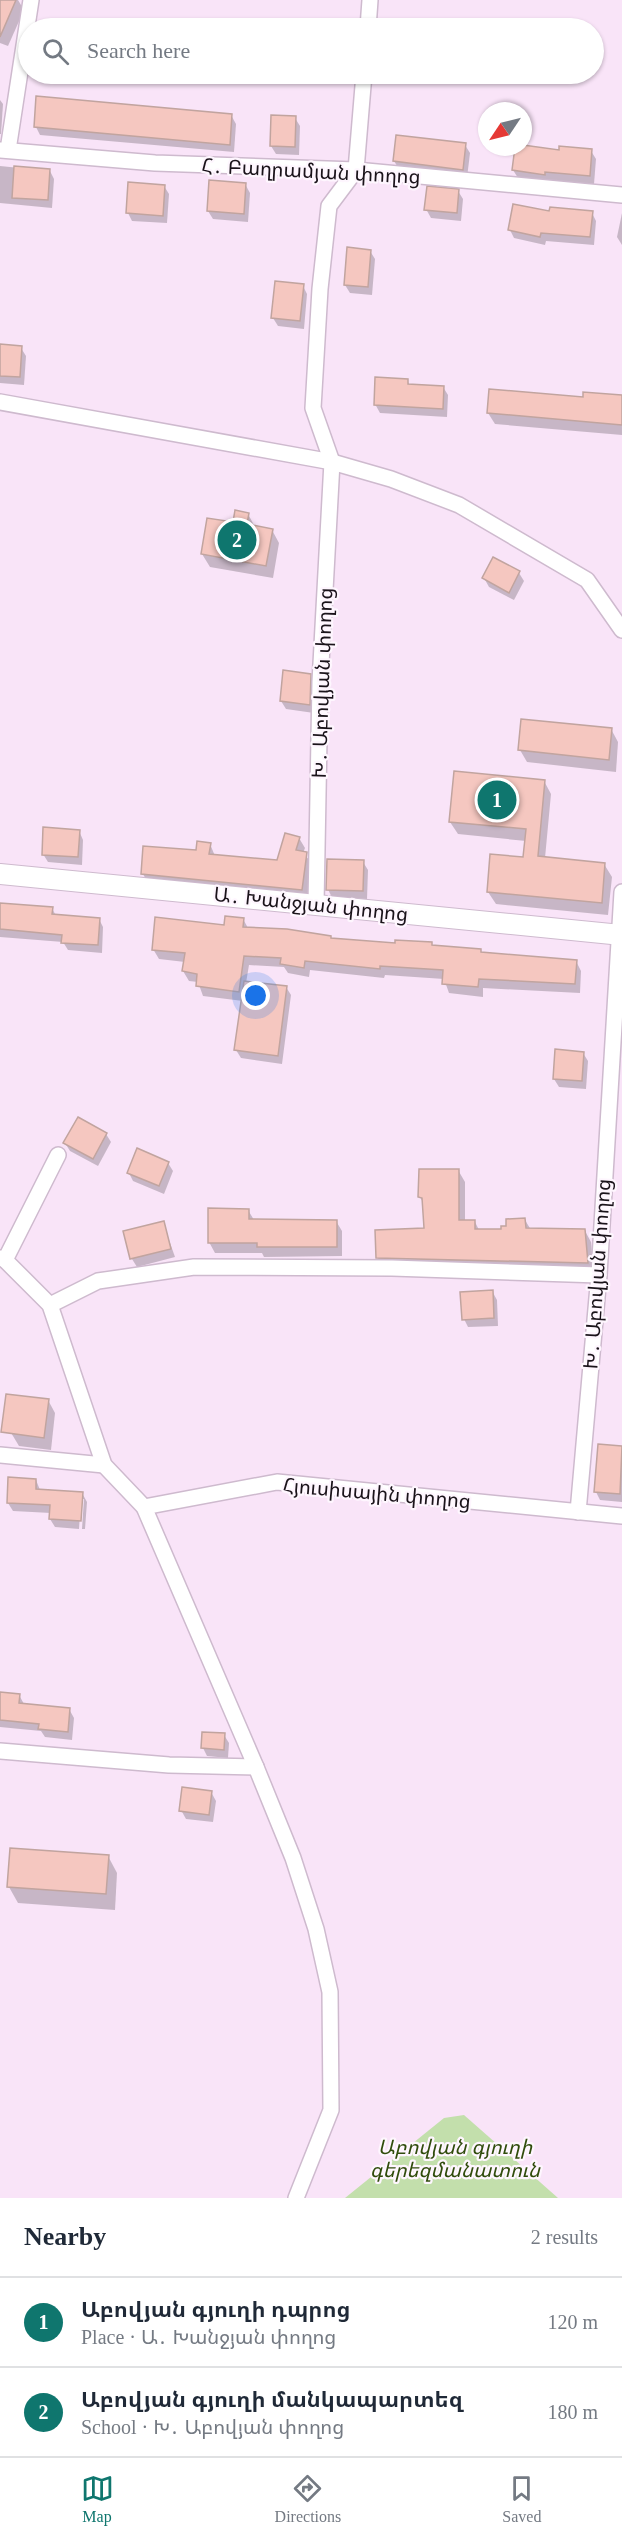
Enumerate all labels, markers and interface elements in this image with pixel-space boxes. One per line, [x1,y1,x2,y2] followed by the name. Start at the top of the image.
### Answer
[18,18,604,84] search box
[39,35,72,68] icon: search
[87,38,190,63] text: Search here
[478,102,532,156] north arrow
[201,154,421,189] street label: Հ․ Բաղրամյան փողոց
[218,518,256,562] pin: 2
[308,587,337,779] street label: Խ․ Աբովյան փողոց
[478,778,516,822] pin: 1
[213,883,409,926] street label: Ա․ Խանջյան փողոց
[241,981,270,1010] your location
[579,1178,616,1370] street label: Խ․ Աբովյան փողոց
[282,1474,472,1513] street label: Հյուսիսային փողոց
[370,2136,541,2182] park label: Աբովյան գյուղի գերեզմանատուն
[24,2222,106,2251] text: Nearby
[531,2226,598,2248] text: 2 results
[81,2297,350,2322] text: Աբովյան գյուղի դպրոց
[39,2311,49,2333] text: 1
[547,2311,598,2333] text: 120 m
[81,2326,336,2348] text: Place · Ա․ Խանջյան փողոց
[81,2387,463,2412] text: Աբովյան գյուղի մանկապարտեզ
[39,2401,49,2423] text: 2
[547,2401,598,2423] text: 180 m
[81,2416,344,2438] text: School · Խ․ Աբովյան փողոց
[81,2472,114,2526] tab: Map
[275,2472,341,2526] tab: Directions
[502,2472,541,2526] tab: Saved

